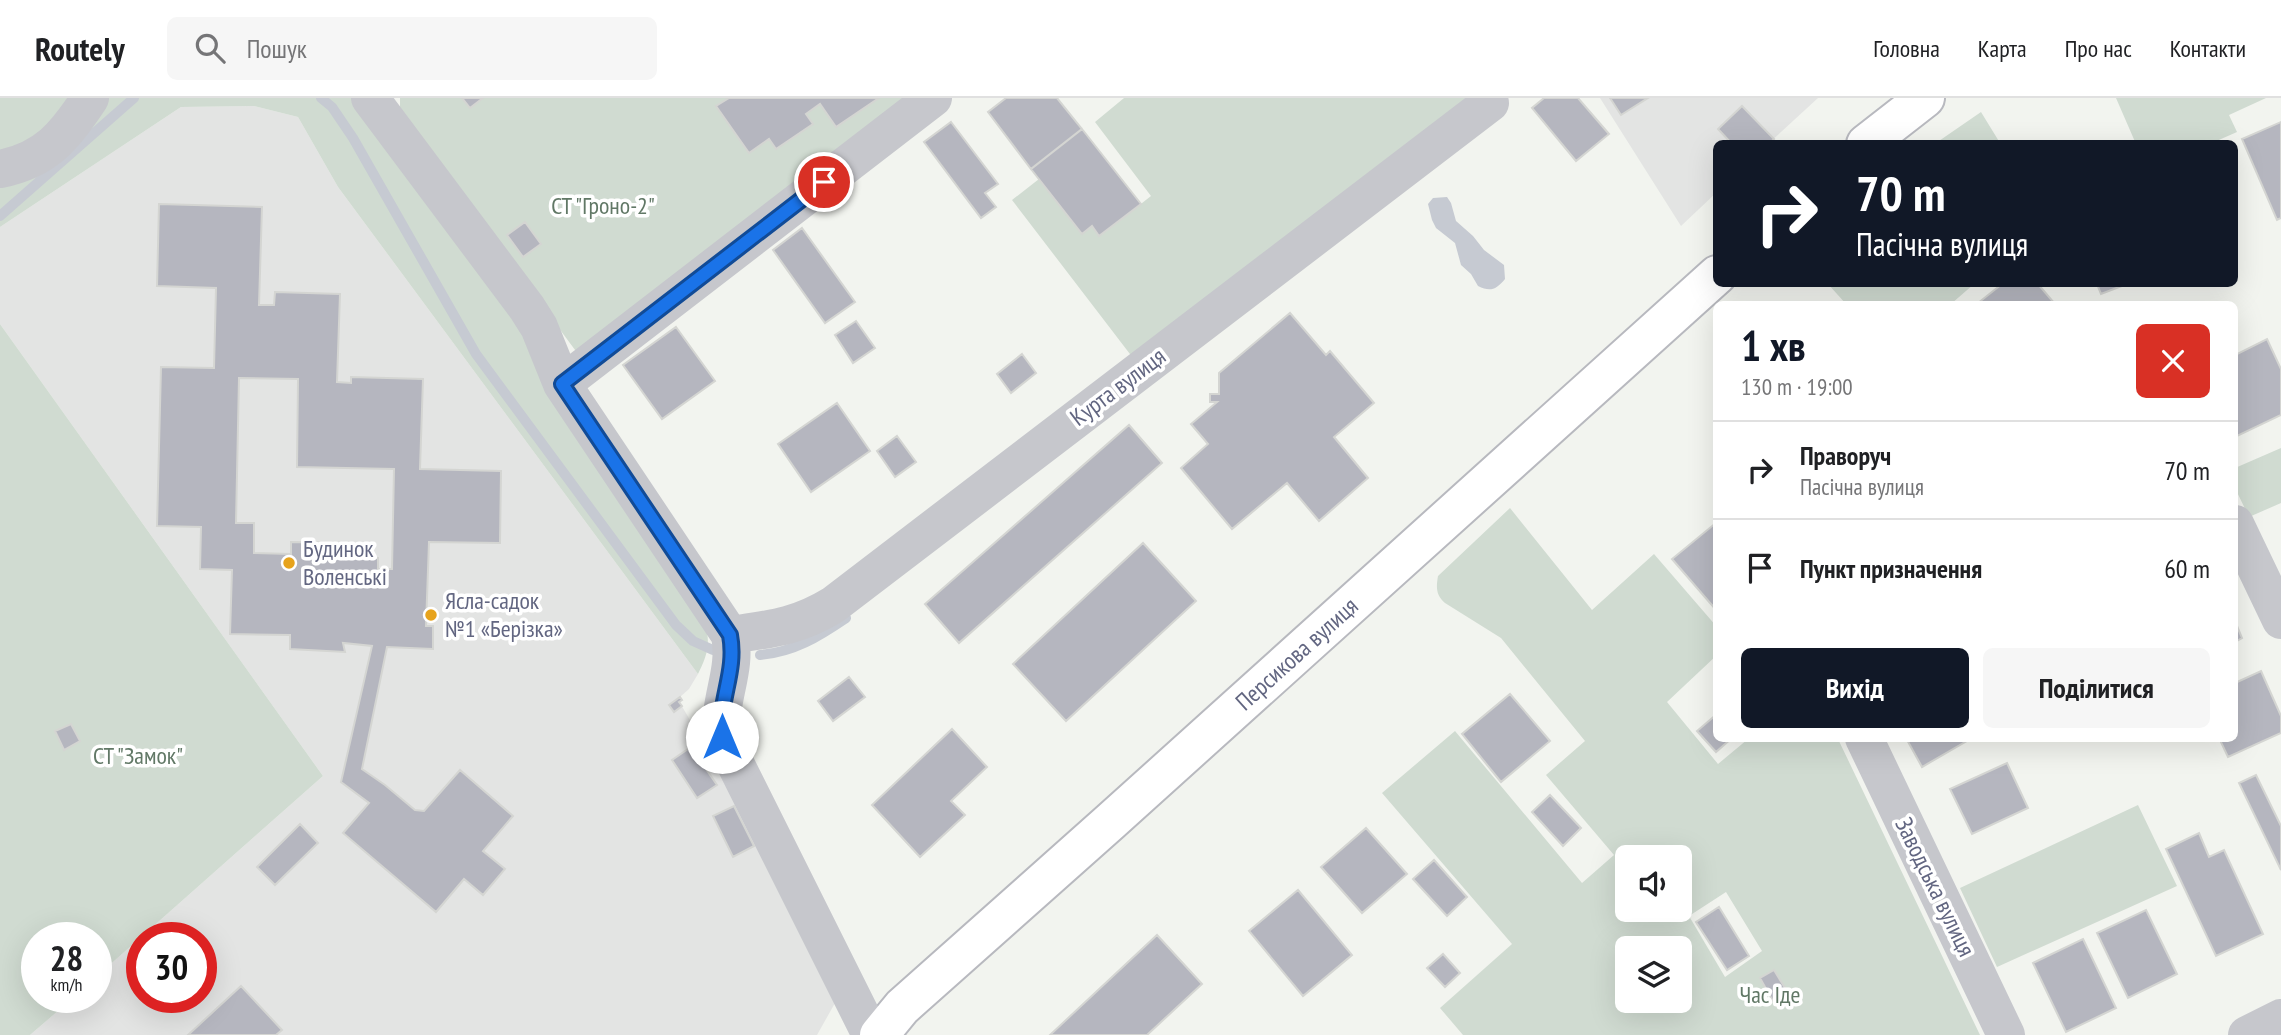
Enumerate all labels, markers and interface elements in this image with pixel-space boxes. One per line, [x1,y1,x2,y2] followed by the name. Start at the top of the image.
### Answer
[167,17,657,80] search box
[35,27,125,70] text: Routely
[191,29,229,67] icon: search
[247,32,307,65] text: Пошук
[1873,33,1940,64] text: Головна
[1978,33,2027,64] text: Карта
[2065,33,2132,64] text: Про нас
[2170,33,2246,64] text: Контакти
[794,152,854,212] pin
[1856,161,1945,225] text: 70 m
[805,163,843,201] icon: arrive
[1741,168,1832,259] icon: right
[551,190,655,221] park label: СТ "Гроно-2"
[1856,223,2028,265] text: Пасічна вулиця
[1741,318,1806,373] text: 1 хв
[2136,324,2210,398] button: close
[1064,341,1172,433] street label: Курта вулиця
[1741,372,1853,401] text: 130 m · 19:00
[1800,439,1891,472] text: Праворуч
[1741,451,1779,489] icon: right
[2164,454,2210,487] text: 70 m
[1800,472,1924,501] text: Пасічна вулиця
[303,533,387,592] place label: Будинок Воленські
[1741,549,1779,587] icon: arrive
[1800,552,1982,585] text: Пункт призначення
[2164,552,2210,585] text: 60 m
[281,555,297,571] marker: Будинок Воленські
[445,585,563,644] place label: Ясла-садок №1 «Берізка»
[1229,590,1364,717] street label: Персикова вулиця
[423,607,439,623] marker: Ясла-садок №1 «Берізка»
[1741,648,1969,728] button: Вихід
[1983,648,2210,728] button: Поділитися
[685,700,759,774] position arrow
[93,740,183,771] park label: СТ "Замок"
[1888,812,1982,961] street label: Заводська вулиця
[1615,845,1692,1013] map controls
[1615,845,1692,922] button: sound
[126,922,217,1013] speed limit sign: 30
[50,935,83,981] text: 28
[1615,936,1692,1013] button: layers
[51,973,82,996] text: km/h
[1740,979,1800,1010] park label: Час Іде

